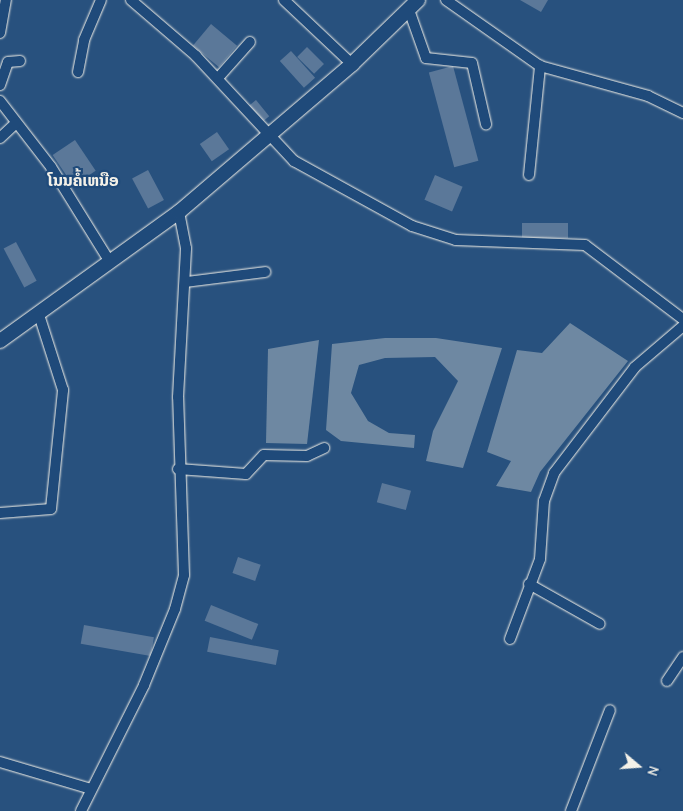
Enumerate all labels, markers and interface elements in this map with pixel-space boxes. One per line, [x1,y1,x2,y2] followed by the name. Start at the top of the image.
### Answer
[47,171,119,191] district label: ໂນນຄໍ້ເຫນືອ
[613,741,663,791] north arrow
[643,764,662,778] text: N

